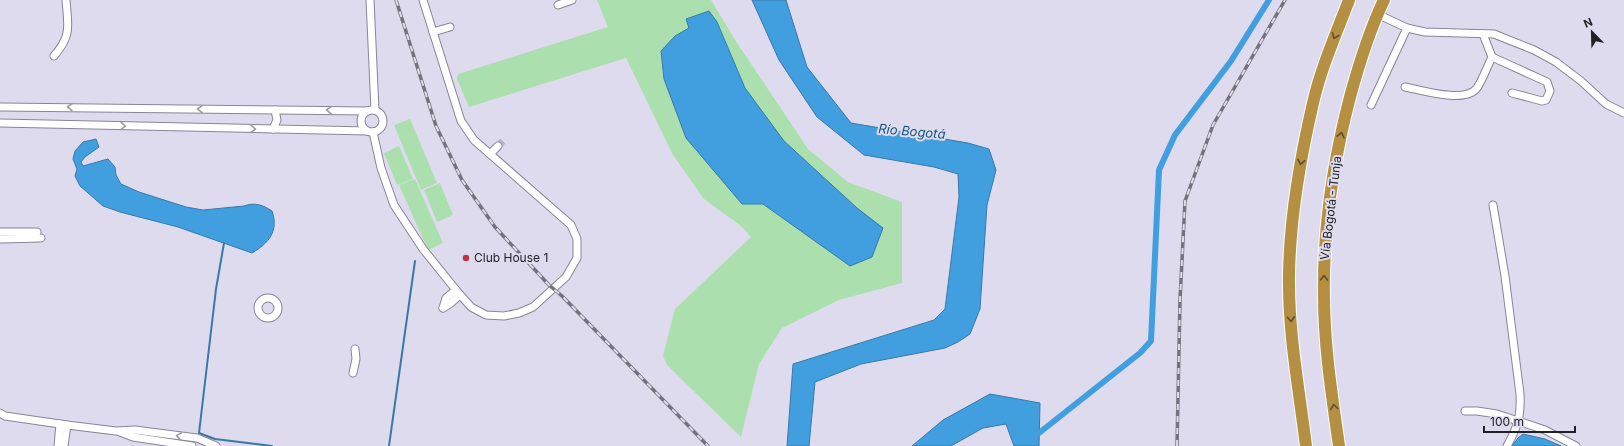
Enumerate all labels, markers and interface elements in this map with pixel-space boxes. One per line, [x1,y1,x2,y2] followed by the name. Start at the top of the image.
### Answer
[1572,12,1612,52] north arrow
[1581,15,1595,31] text: N
[1331,33,1339,40] one-way arrow
[67,103,73,112] one-way arrow
[197,105,203,113] one-way arrow
[326,106,332,115] one-way arrow
[878,120,946,142] water label: Río Bogotá
[120,122,126,130] one-way arrow
[250,125,256,133] one-way arrow
[1336,132,1345,138] one-way arrow
[1317,155,1344,261] street label: Vía Bogotá - Tunja
[1298,159,1306,165] one-way arrow
[474,250,548,265] place label: Club House 1
[461,253,471,263] marker: Club House 1
[1320,275,1328,281] one-way arrow
[1287,316,1296,322] one-way arrow
[1329,404,1338,410] one-way arrow
[1484,408,1575,434] scale bar
[1490,414,1524,429] text: 100 m
[176,432,182,441] one-way arrow

